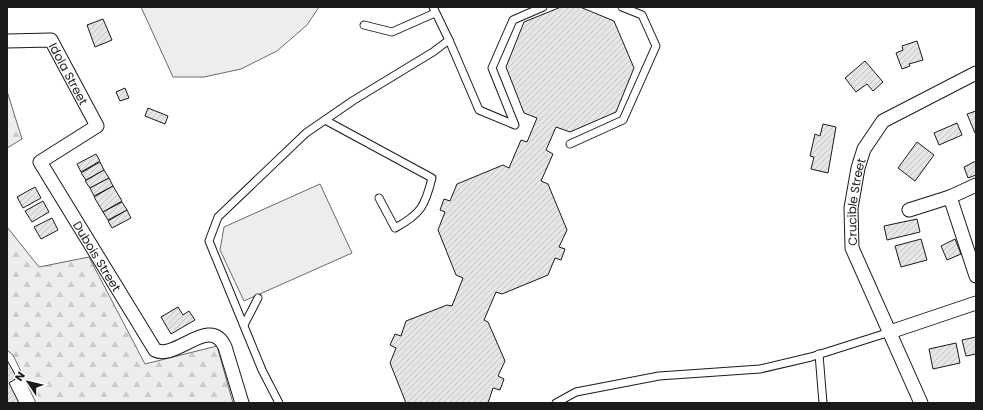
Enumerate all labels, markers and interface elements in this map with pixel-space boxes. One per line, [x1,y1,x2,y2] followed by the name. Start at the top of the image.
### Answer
[45,39,93,108] street label: Idola Street
[842,156,869,246] street label: Crucible Street
[69,217,125,294] street label: Dubois Street
[8,362,48,402] north arrow
[11,368,29,384] text: N

